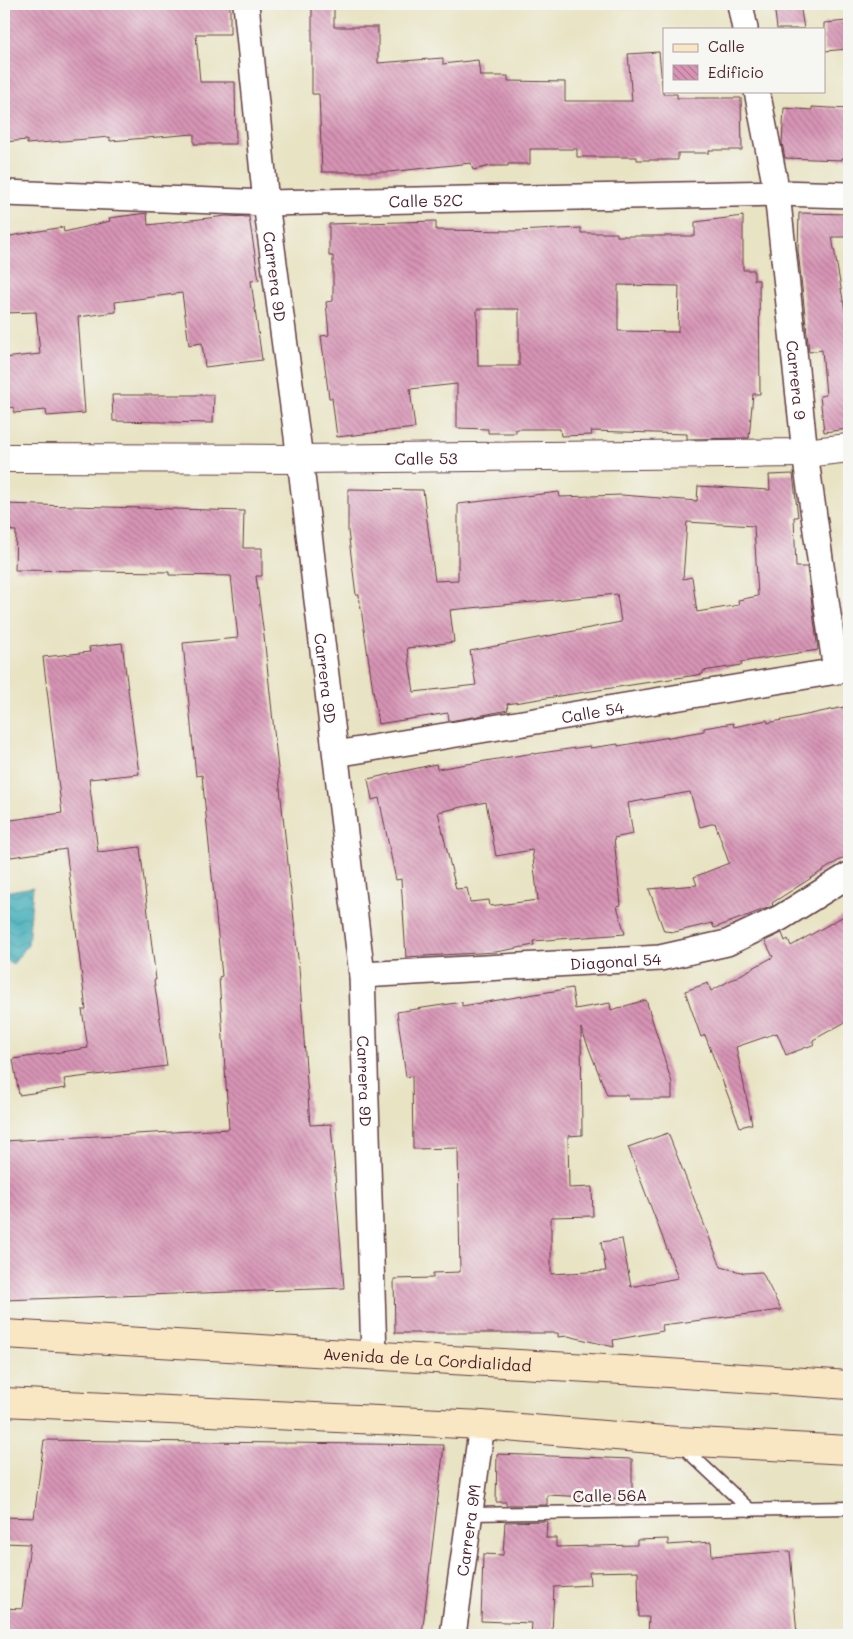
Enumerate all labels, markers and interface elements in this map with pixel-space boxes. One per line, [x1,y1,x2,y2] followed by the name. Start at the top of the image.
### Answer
[663,28,826,92] legend
[708,36,745,56] text: Calle
[708,62,764,82] text: Edificio
[388,189,463,211] street label: Calle 52C
[259,230,292,323] street label: Carrera 9D
[782,339,812,421] street label: Carrera 9
[394,447,458,468] street label: Calle 53
[310,632,342,725] street label: Carrera 9D
[560,696,626,727] street label: Calle 54
[569,947,662,974] street label: Diagonal 54
[353,1035,377,1127] street label: Carrera 9D
[322,1342,532,1375] street label: Avenida de La Cordialidad
[451,1483,484,1577] street label: Carrera 9M
[573,1484,647,1506] street label: Calle 56A

